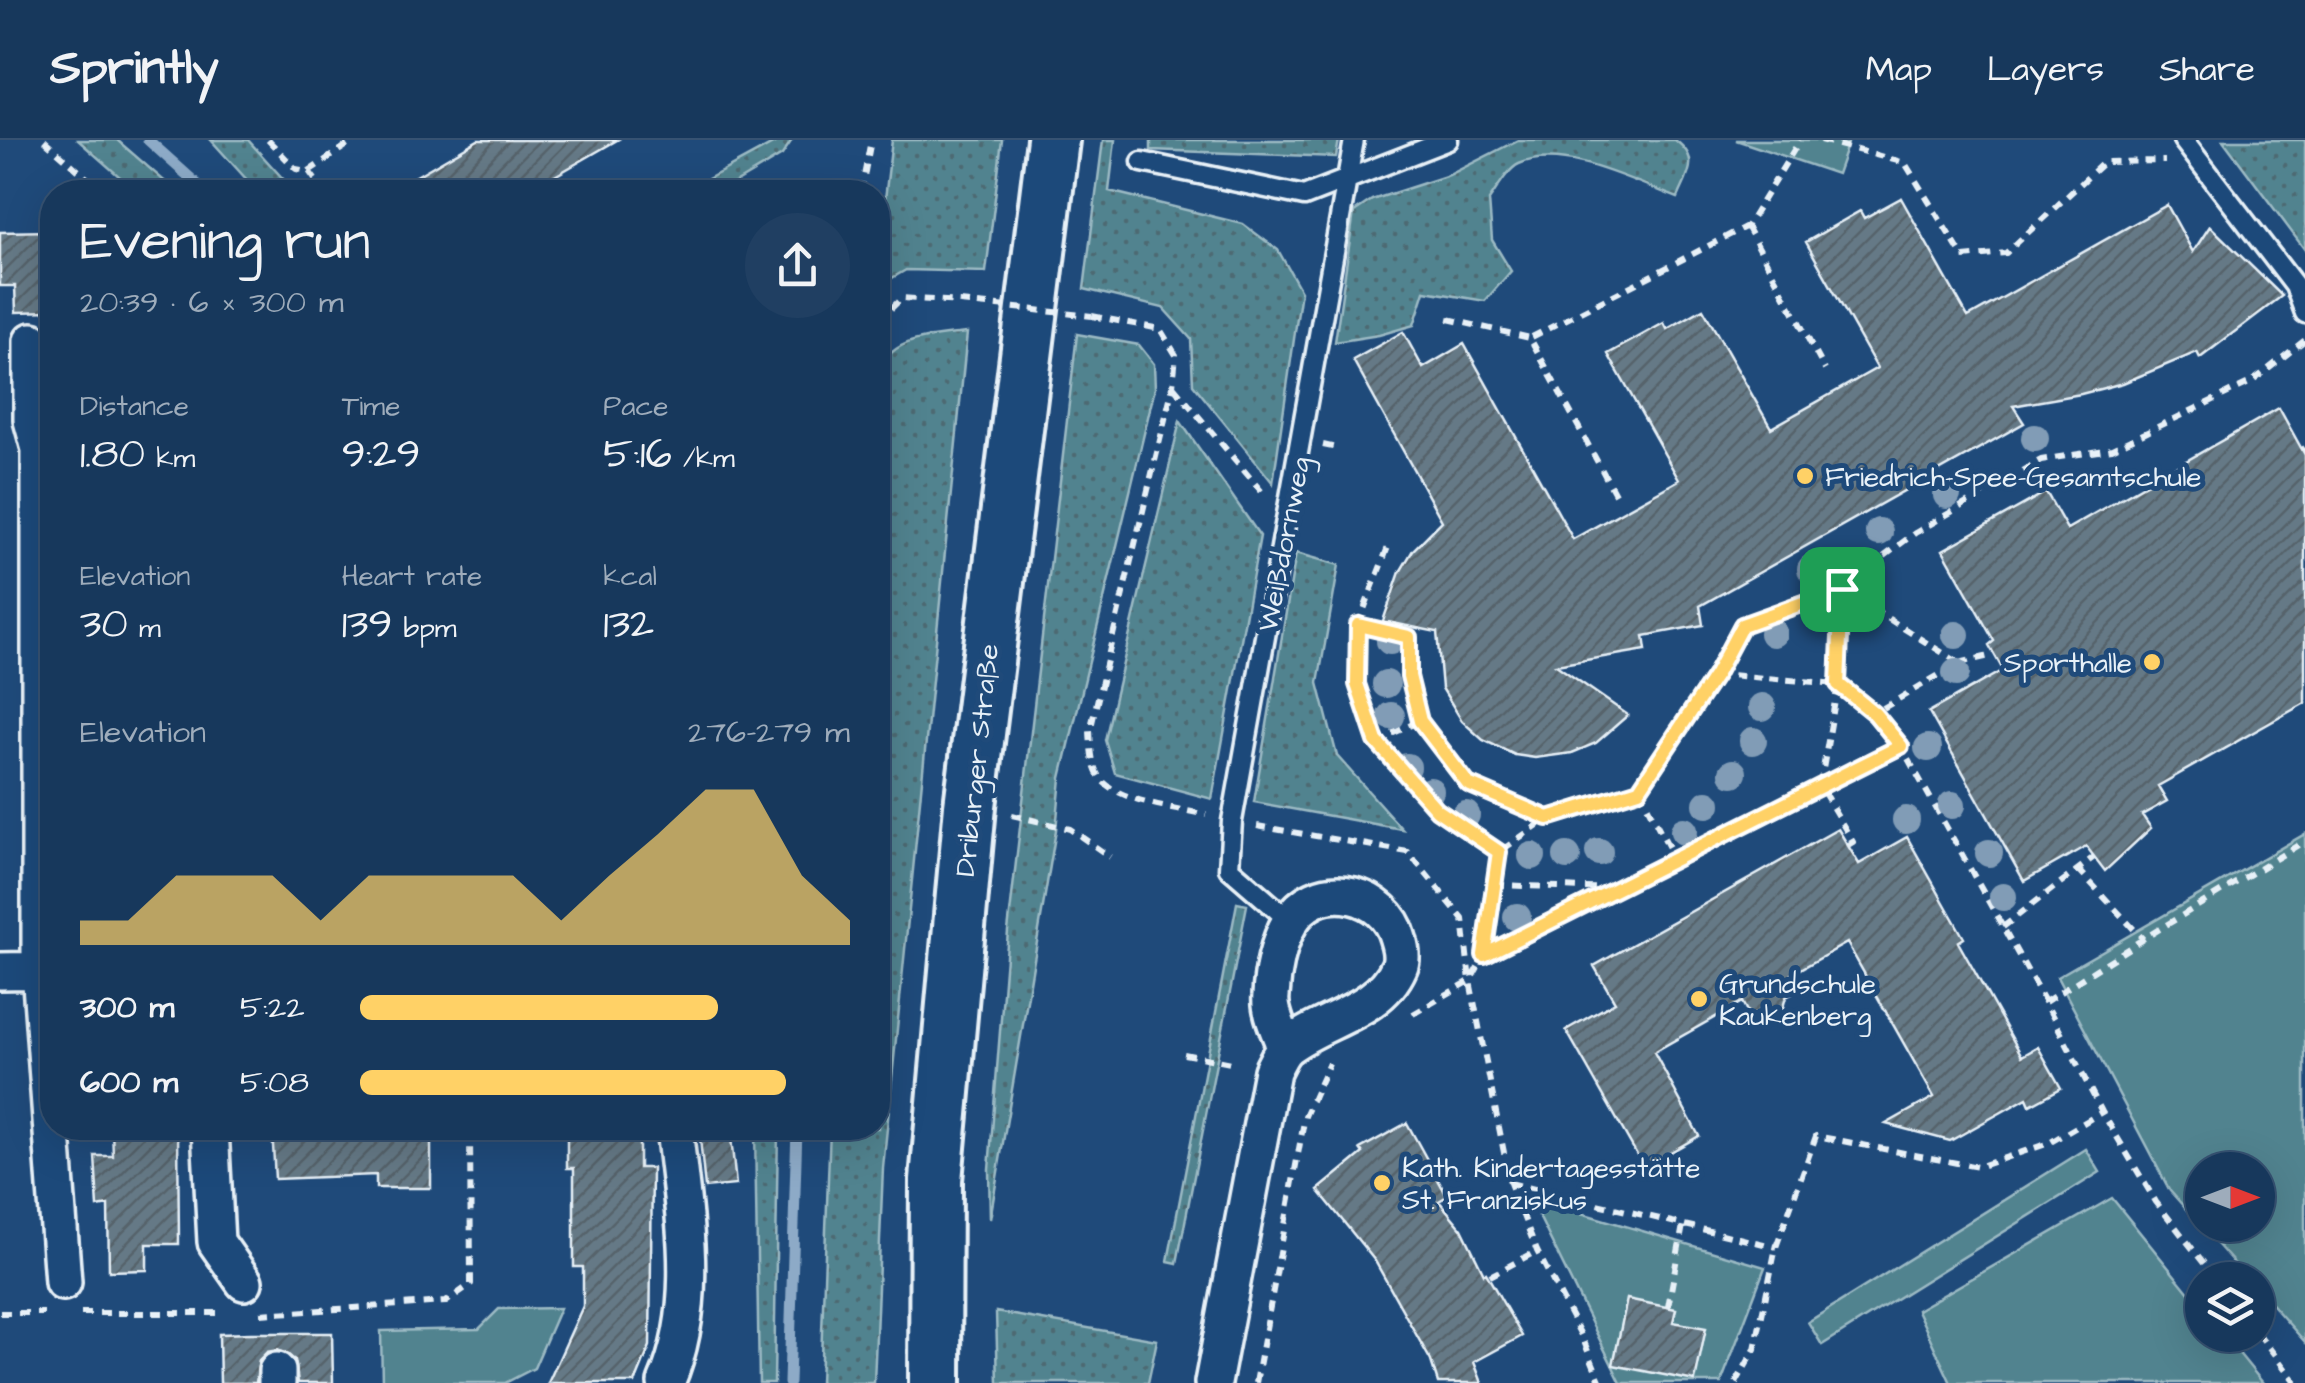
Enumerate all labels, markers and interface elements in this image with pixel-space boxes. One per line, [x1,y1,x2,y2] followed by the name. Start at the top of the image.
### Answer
[50,36,219,102] text: Sprintly
[1866,45,1932,94] text: Map
[1987,45,2104,94] text: Layers
[2159,45,2255,94] text: Share
[80,204,370,280] text: Evening run
[745,213,850,318] button: share
[80,280,344,325] text: 20:39 · 6 × 300 m
[80,387,189,426] text: Distance
[342,387,400,426] text: Time
[603,387,668,426] text: Pace
[80,426,145,484] text: 1.80
[342,426,421,484] text: 9:29
[603,426,672,484] text: 5:16
[145,439,195,478] text: km
[672,439,735,478] text: /km
[1248,453,1322,635] street label: Weißdornweg
[1825,458,2201,497] place label: Friedrich-Spee-Gesamtschule
[1794,465,1816,487] marker: Friedrich-Spee-Gesamtschule
[1800,547,1885,632] pin
[80,557,190,596] text: Elevation
[342,557,482,596] text: Heart rate
[603,557,657,596] text: kcal
[1815,562,1870,617] icon: arrive
[80,596,128,654] text: 30
[342,596,392,654] text: 139
[603,596,654,654] text: 132
[128,609,161,648] text: m
[392,609,457,648] text: bpm
[946,642,1010,878] street label: Driburger Straße
[2004,644,2132,683] place label: Sporthalle
[2141,651,2163,673] marker: Sporthalle
[80,710,206,755] text: Elevation
[688,710,850,755] text: 276–279 m
[1719,965,1876,1037] place label: Grundschule Kaukenberg
[80,985,174,1030] text: 300 m
[240,985,305,1030] text: 5:22
[1688,988,1710,1010] marker: Grundschule Kaukenberg
[80,1060,178,1105] text: 600 m
[240,1060,309,1105] text: 5:08
[1402,1149,1700,1220] place label: Kath. Kindertagesstätte St. Franziskus
[2185,1152,2275,1242] north arrow
[2185,1152,2275,1352] map controls
[1371,1172,1393,1194] marker: Kath. Kindertagesstätte St. Franziskus
[2185,1262,2275,1352] button: layers

